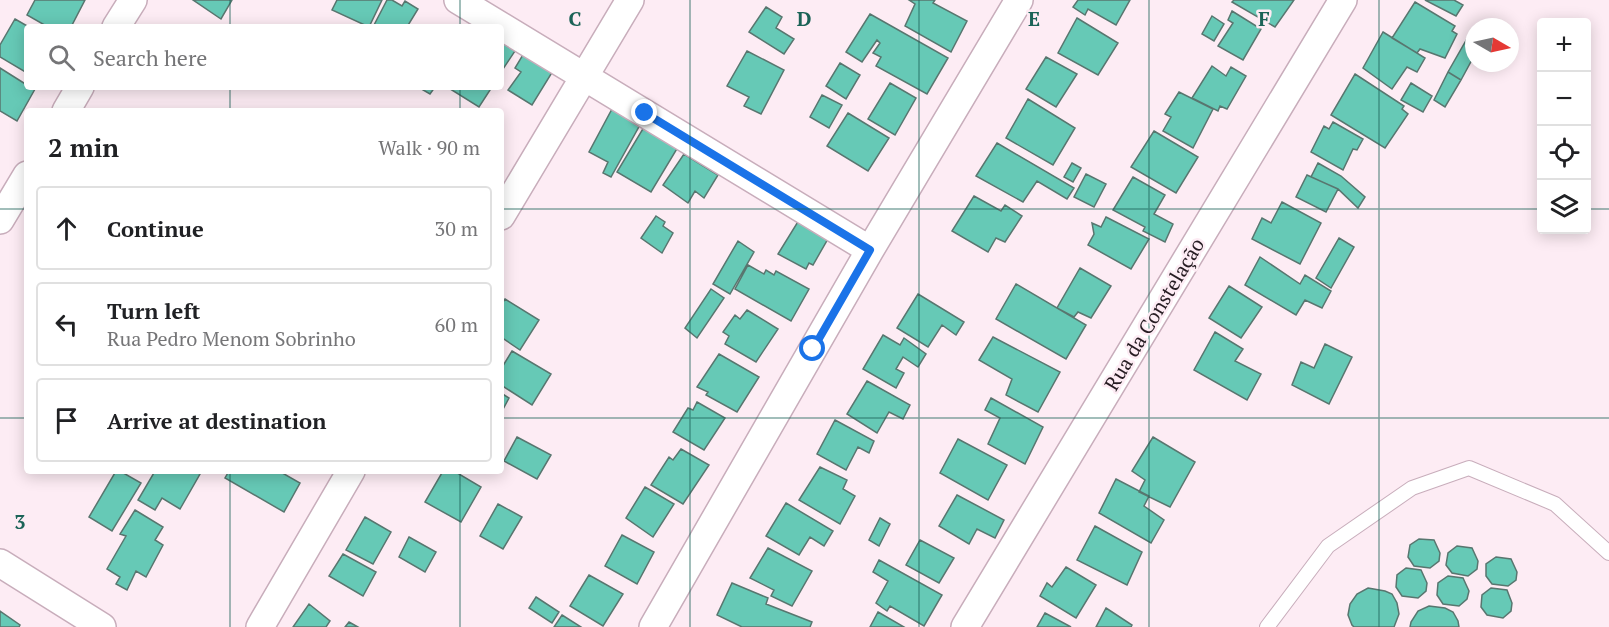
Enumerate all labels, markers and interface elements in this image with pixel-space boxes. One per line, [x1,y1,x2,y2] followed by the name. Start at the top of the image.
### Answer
[568,5,582,32] text: C
[797,5,811,32] text: D
[1028,5,1040,32] text: E
[1258,5,1270,32] text: F
[1465,18,1519,72] north arrow
[1537,18,1591,234] map controls
[1537,18,1591,72] button: +
[24,24,504,90] search box
[45,41,78,74] icon: search
[93,43,207,72] text: Search here
[1537,72,1591,126] button: −
[631,99,657,125] route end
[1537,126,1591,180] button: locate
[48,130,119,164] text: 2 min
[378,134,480,161] text: Walk · 90 m
[1537,180,1591,234] button: layers
[50,212,83,245] icon: ahead
[107,214,204,243] text: Continue
[435,215,478,242] text: 30 m
[1098,233,1210,395] street label: Rua da Constelação
[107,296,200,325] text: Turn left
[50,308,83,341] icon: left
[435,311,478,338] text: 60 m
[107,325,356,352] text: Rua Pedro Menom Sobrinho
[799,335,825,361] route start
[50,404,83,437] icon: arrive
[107,406,326,435] text: Arrive at destination
[14,508,26,535] text: 3

